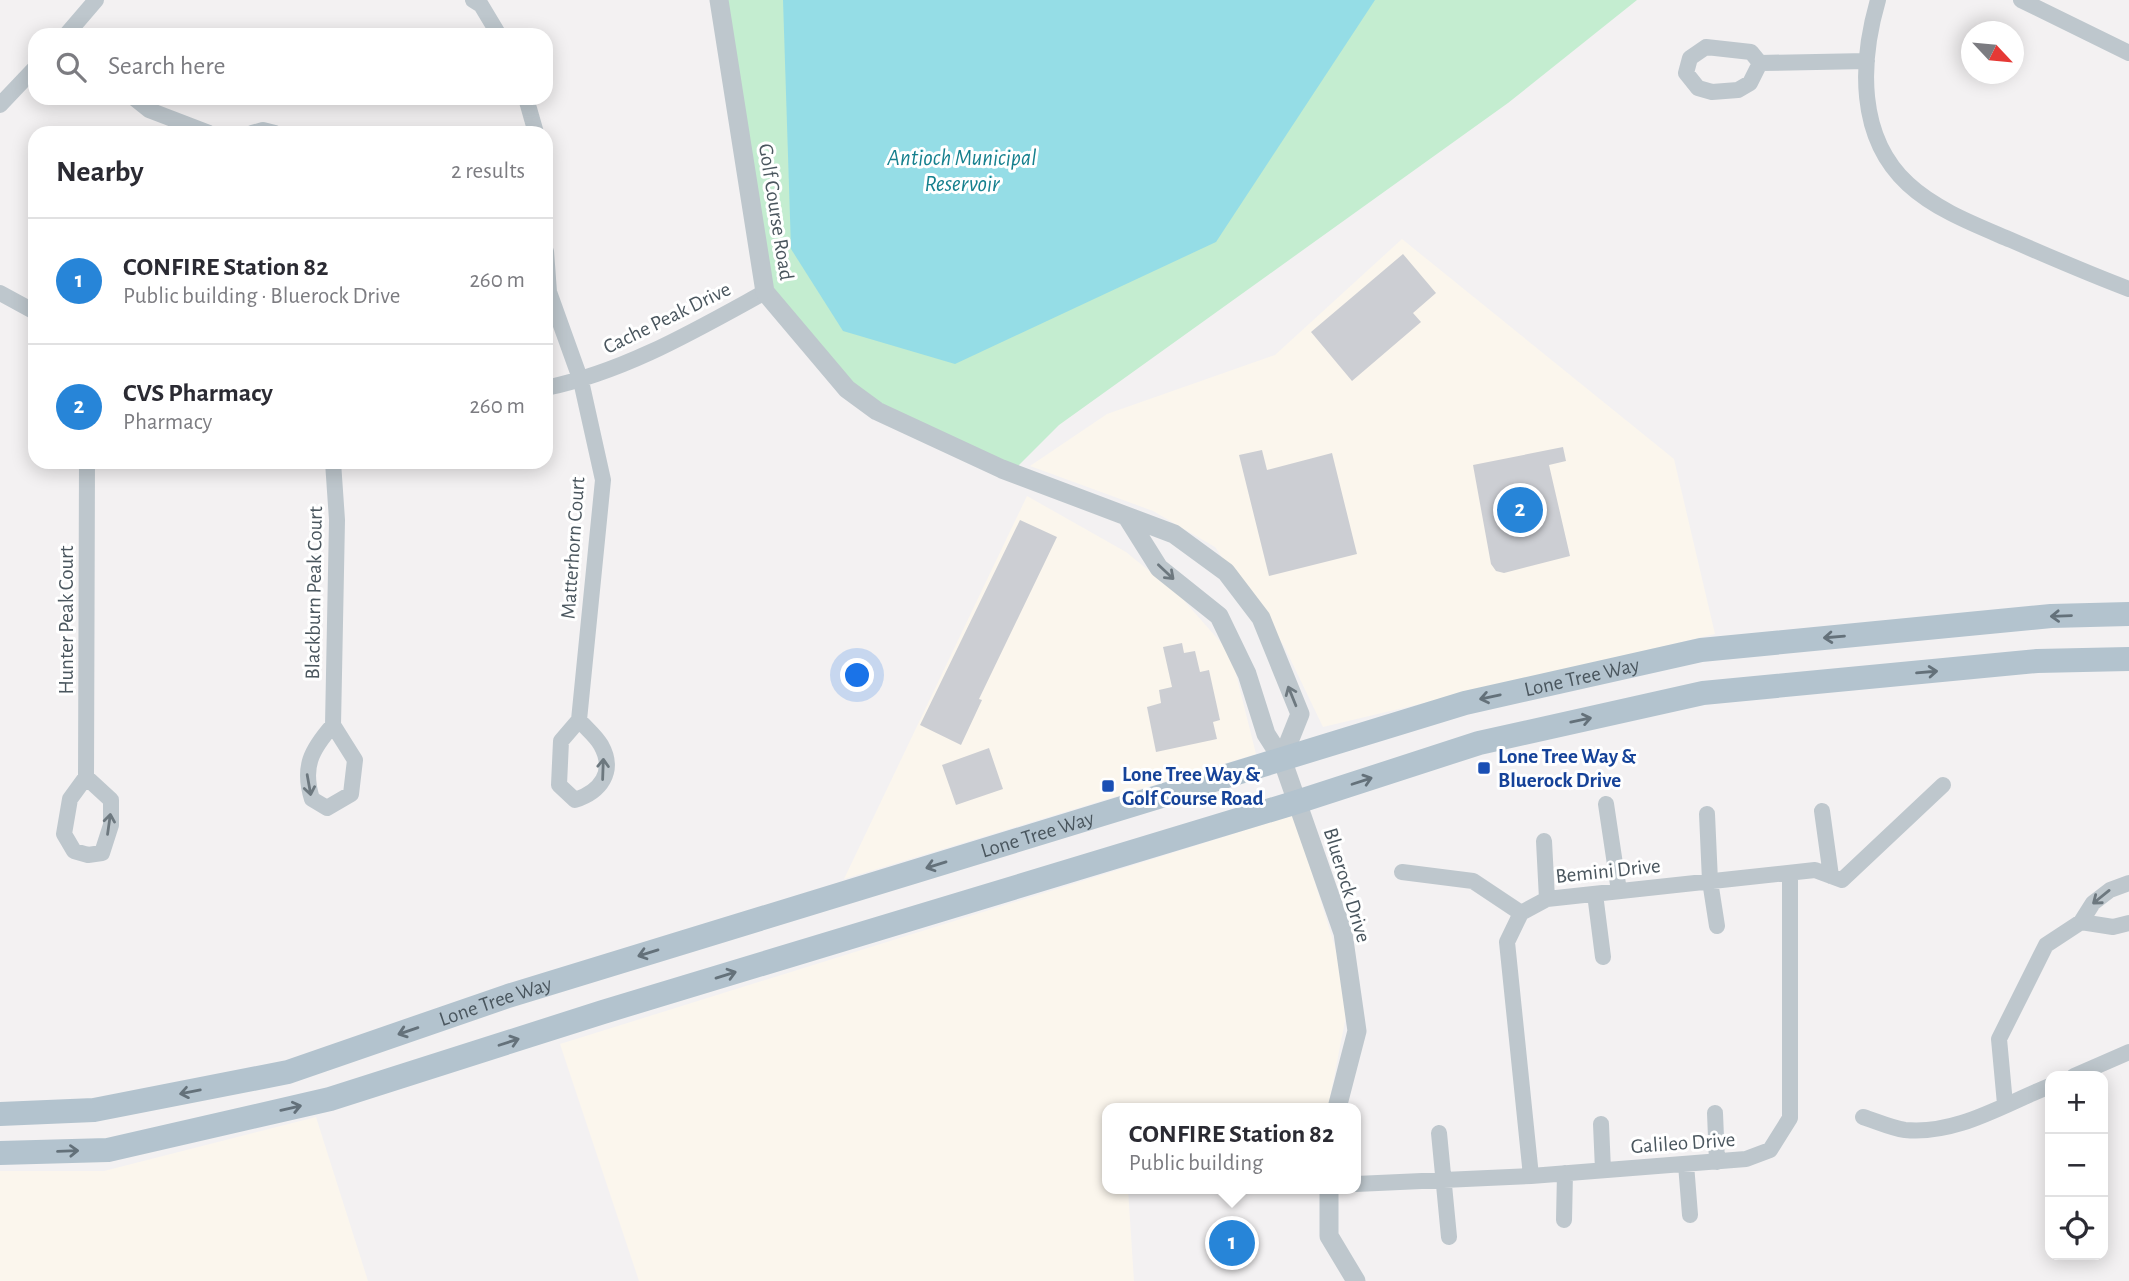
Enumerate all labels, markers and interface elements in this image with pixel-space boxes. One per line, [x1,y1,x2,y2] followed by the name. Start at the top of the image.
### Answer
[1961,21,2024,84] north arrow
[28,28,553,105] search box
[52,48,90,86] icon: search
[108,53,226,79] text: Search here
[755,142,797,282] street label: Golf Course Road
[886,147,1037,196] water label: Antioch Municipal Reservoir
[56,157,144,187] text: Nearby
[451,160,525,183] text: 2 results
[123,254,328,280] text: CONFIRE Station 82
[75,269,83,292] text: 1
[469,269,525,292] text: 260 m
[600,278,734,358] street label: Cache Peak Drive
[123,285,400,308] text: Public building · Bluerock Drive
[123,380,273,406] text: CVS Pharmacy
[74,395,84,418] text: 2
[469,395,525,418] text: 260 m
[123,411,212,434] text: Pharmacy
[558,476,588,620] street label: Matterhorn Court
[1497,484,1543,536] pin: 2
[302,506,326,680] street label: Blackburn Peak Court
[56,545,77,695] street label: Hunter Peak Court
[1157,564,1175,580] one-way arrow
[2050,610,2073,623] one-way arrow
[1823,631,1846,644] one-way arrow
[1522,654,1641,700] street label: Lone Tree Way
[840,658,874,692] your location
[1915,665,1938,678] one-way arrow
[1285,685,1298,707] one-way arrow
[1479,691,1502,705] one-way arrow
[1569,713,1592,726] one-way arrow
[1498,746,1636,791] place label: Lone Tree Way & Bluerock Drive
[597,758,610,781] one-way arrow
[1476,760,1492,776] marker: Lone Tree Way & Bluerock Drive
[1122,764,1264,809] place label: Lone Tree Way & Golf Course Road
[303,773,316,796] one-way arrow
[1350,774,1372,786] one-way arrow
[1100,778,1116,794] marker: Lone Tree Way & Golf Course Road
[978,807,1096,861] street label: Lone Tree Way
[103,813,116,836] one-way arrow
[1320,825,1374,945] street label: Bluerock Drive
[1554,855,1662,887] street label: Bemini Drive
[925,860,947,873] one-way arrow
[2092,890,2110,905] one-way arrow
[638,948,660,961] one-way arrow
[715,967,737,980] one-way arrow
[436,973,554,1029] street label: Lone Tree Way
[398,1026,420,1038] one-way arrow
[497,1035,519,1048] one-way arrow
[2045,1071,2108,1260] map controls
[2045,1071,2108,1134] button: +
[179,1085,202,1099] one-way arrow
[279,1101,302,1114] one-way arrow
[1102,1103,1361,1194] popup
[1129,1121,1334,1147] text: CONFIRE Station 82
[1630,1129,1736,1157] street label: Galileo Drive
[2045,1134,2108,1197] button: −
[56,1144,79,1158] one-way arrow
[1129,1152,1263,1175] text: Public building
[2045,1197,2108,1260] button: locate
[1209,1217,1255,1269] pin: 1

